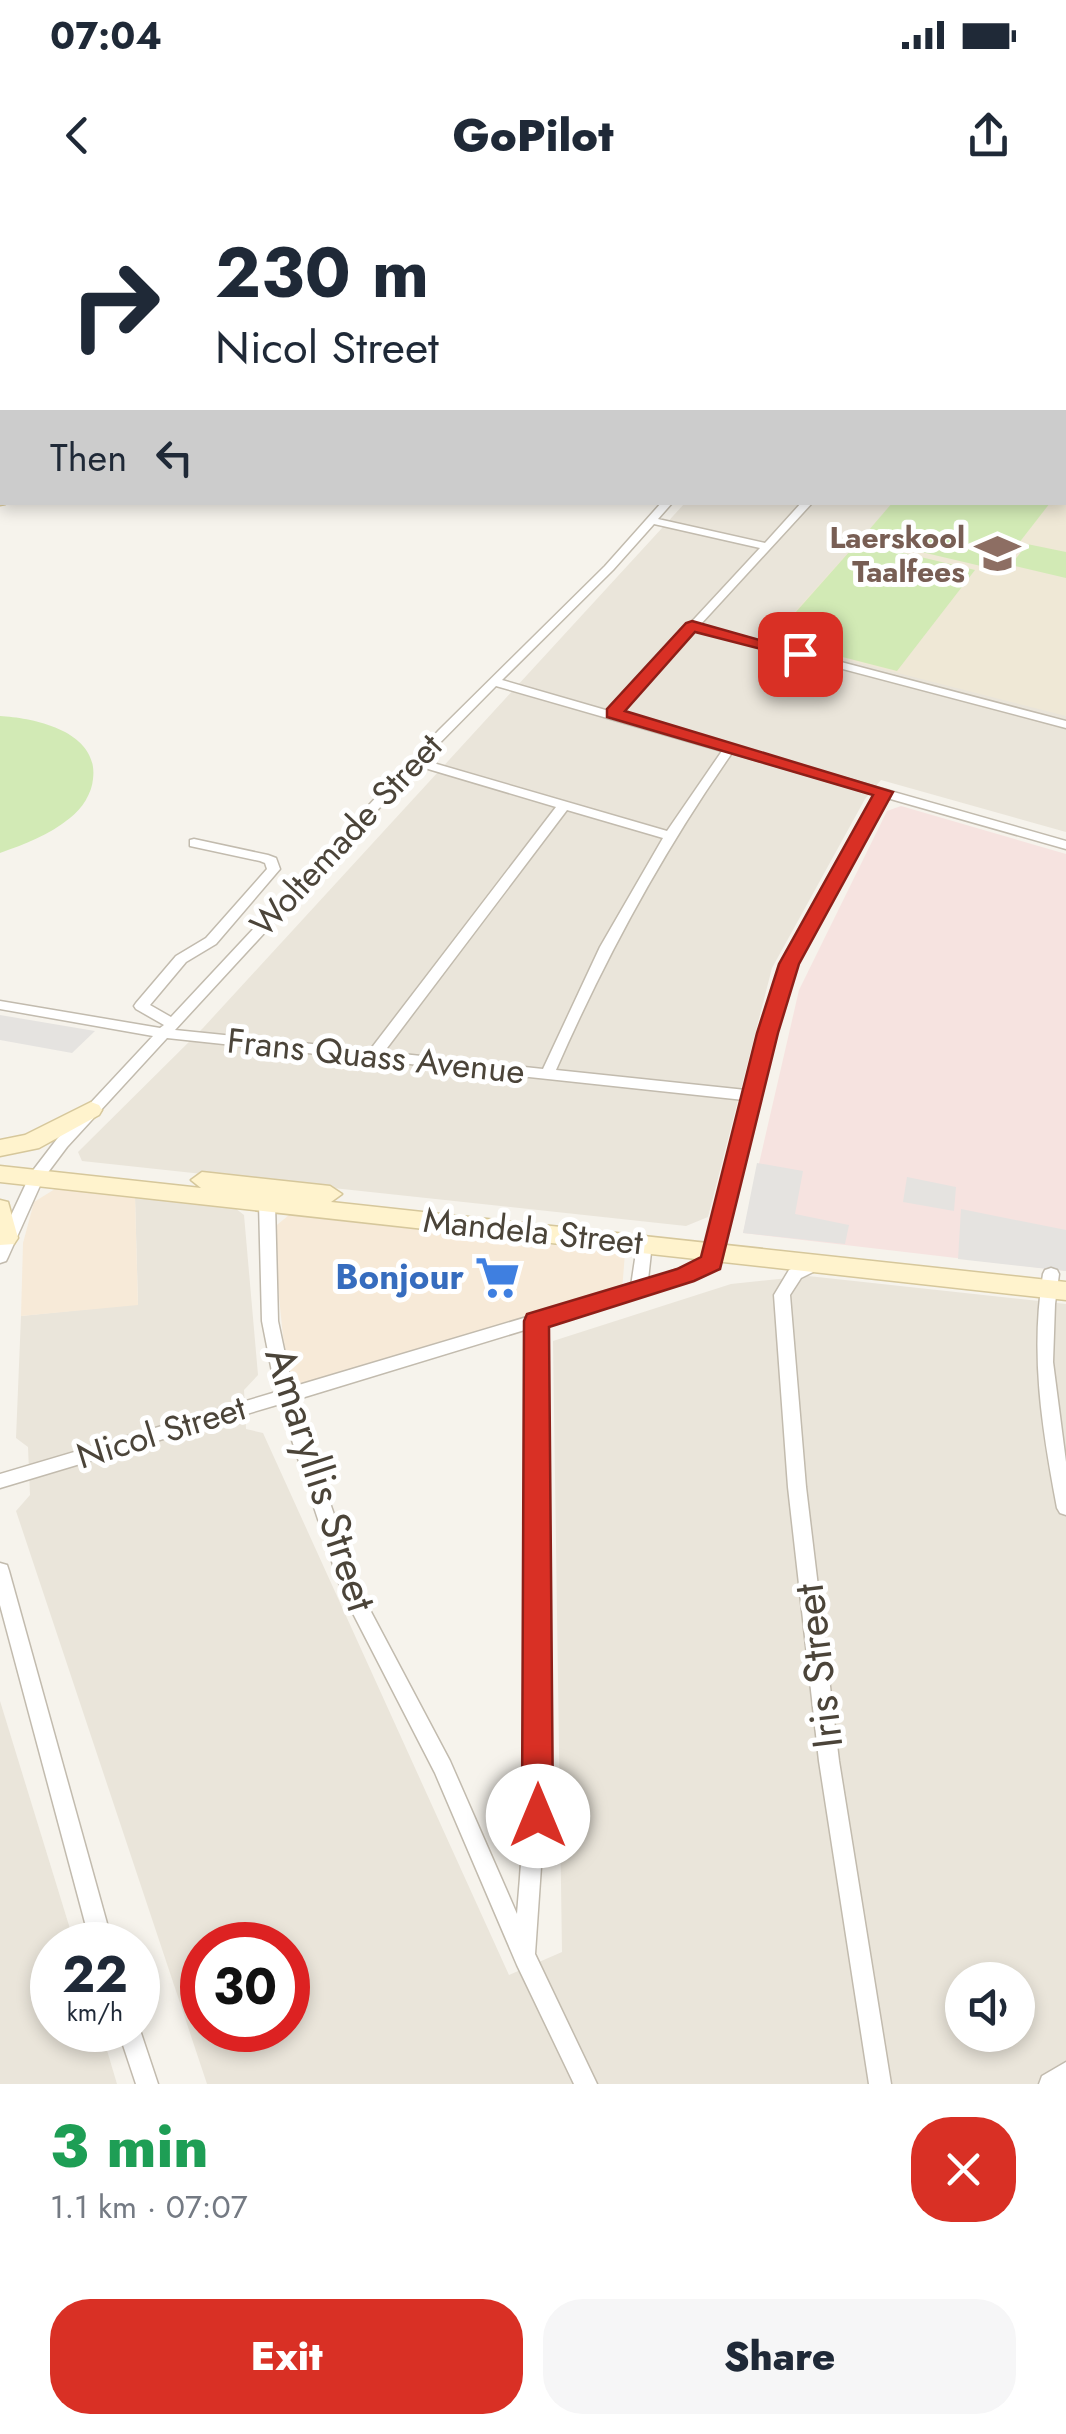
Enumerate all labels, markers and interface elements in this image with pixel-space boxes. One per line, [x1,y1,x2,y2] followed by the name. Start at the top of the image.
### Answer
[50,8,162,63] text: 07:04
[452,103,614,168] text: GoPilot
[50,108,105,163] icon: back
[961,108,1016,163] icon: share
[215,222,429,323] text: 230 m
[50,240,180,370] icon: right
[215,315,439,380] text: Nicol Street
[50,430,127,485] text: Then
[147,430,202,485] icon: left
[829,516,965,593] place label: Laerskool Taalfees
[974,530,1022,578] school or university icon: Laerskool Taalfees
[758,612,843,697] pin
[773,627,828,682] icon: arrive
[239,722,454,948] street label: Woltemade Street
[225,1015,527,1097] street label: Frans Quass Avenue
[421,1195,646,1267] street label: Mandela Street
[335,1252,465,1302] place label: Bonjour
[473,1253,521,1301] supermarket icon: Bonjour
[250,1339,392,1619] street label: Amaryllis Street
[70,1382,252,1481] street label: Nicol Street
[778,1580,858,1752] street label: Iris Street
[486,1764,590,1868] position arrow
[180,1922,310,2052] speed limit sign: 30
[62,1938,128,2011] text: 22
[945,1962,1035,2052] map controls
[945,1962,1035,2052] button: sound
[67,1994,123,2030] text: km/h
[50,2103,209,2190] text: 3 min
[911,2117,1016,2222] button: close
[50,2184,247,2230] text: 1.1 km · 07:07
[50,2299,523,2414] button: Exit
[543,2299,1016,2414] button: Share

